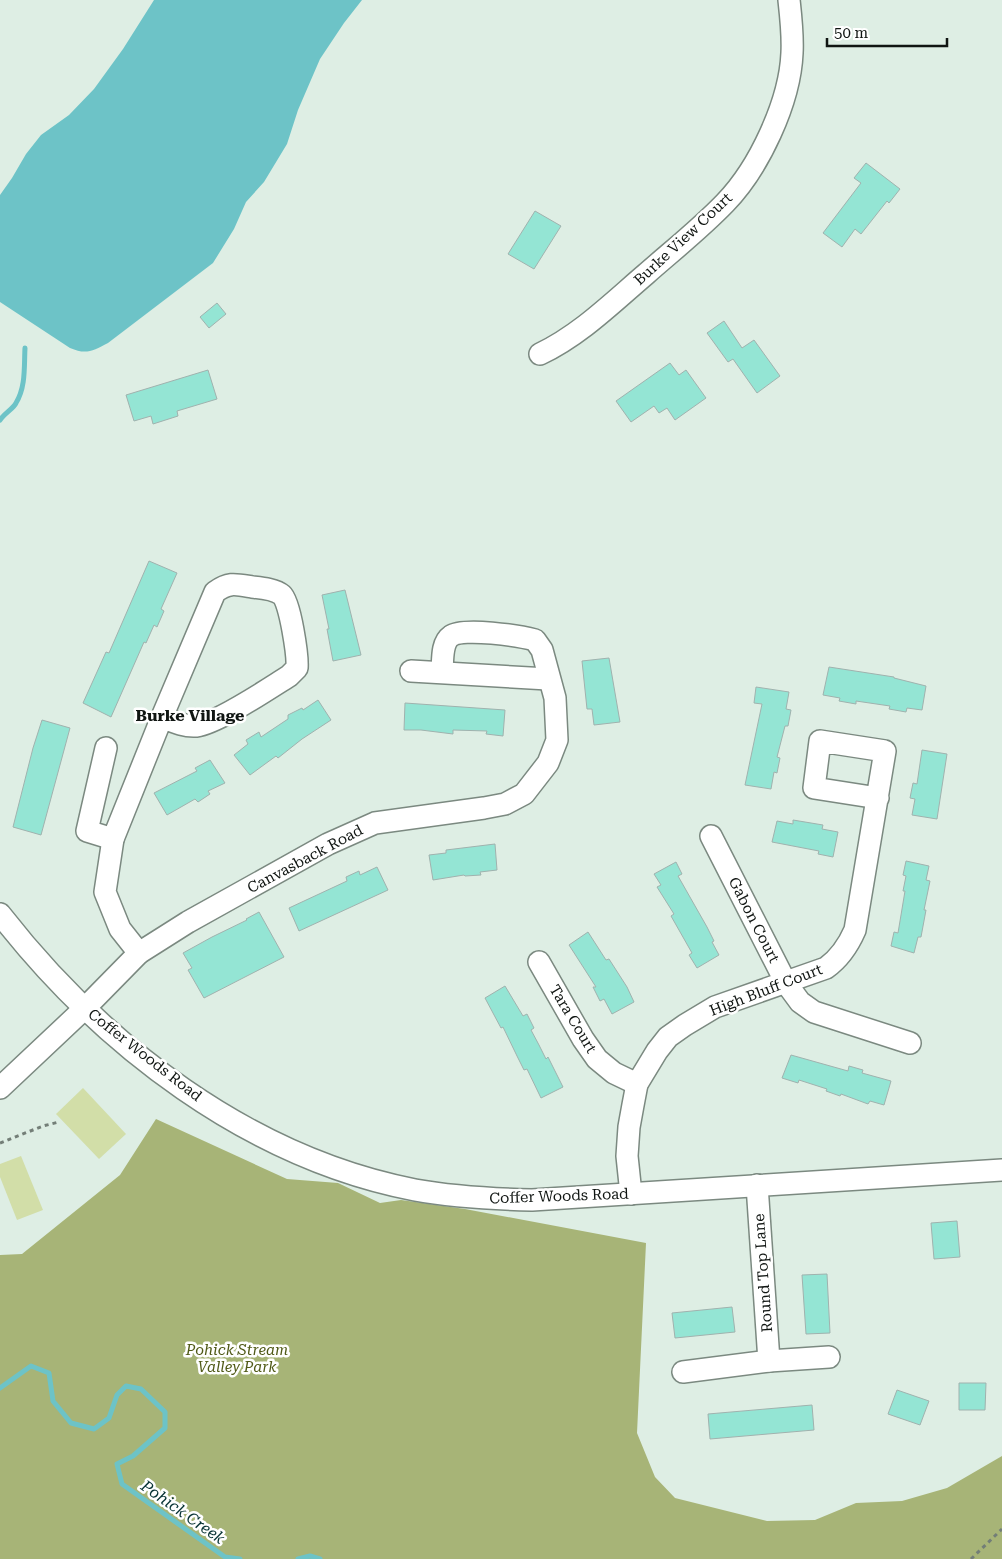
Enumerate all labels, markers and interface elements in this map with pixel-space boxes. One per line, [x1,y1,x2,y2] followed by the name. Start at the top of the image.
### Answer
[827,15,947,47] scale bar
[834,24,869,42] text: 50 m
[630,189,736,289] street label: Burke View Court
[136,706,244,725] district label: Burke Village
[244,821,366,897] street label: Canvasback Road
[725,874,783,966] street label: Gabon Court
[707,960,825,1020] street label: High Bluff Court
[546,982,601,1057] street label: Tara Court
[85,1005,206,1105] street label: Coffer Woods Road
[489,1185,629,1207] street label: Coffer Woods Road
[750,1213,776,1333] street label: Round Top Lane
[185,1341,288,1376] park label: Pohick Stream Valley Park
[137,1476,229,1548] water label: Pohick Creek

